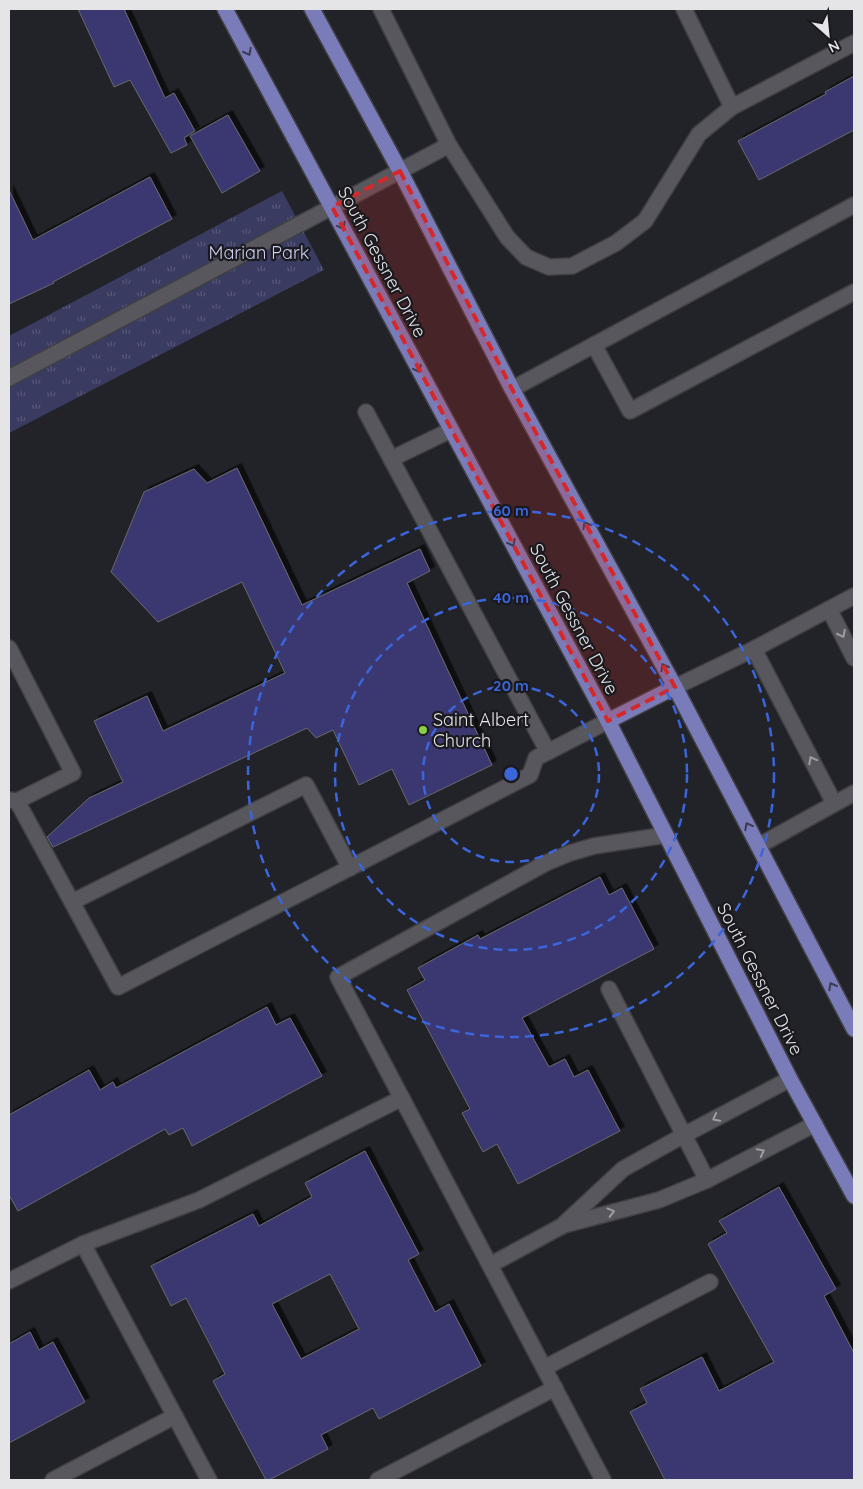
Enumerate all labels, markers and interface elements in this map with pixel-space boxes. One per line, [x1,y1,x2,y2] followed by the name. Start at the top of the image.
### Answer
[803,10,853,60] north arrow
[825,36,843,57] text: N
[242,46,252,55] one-way arrow
[333,182,432,341] street label: South Gessner Drive
[336,220,346,229] one-way arrow
[209,241,309,264] park label: Marian Park
[412,364,422,373] one-way arrow
[493,501,529,520] text: 60 m
[582,521,592,530] one-way arrow
[506,538,516,547] one-way arrow
[525,539,624,698] street label: South Gessner Drive
[493,588,529,607] text: 40 m
[836,628,846,637] one-way arrow
[660,664,670,673] one-way arrow
[493,676,529,695] text: 20 m
[433,708,529,752] place label: Saint Albert Church
[417,724,429,736] marker: Saint Albert Church
[808,757,818,766] one-way arrow
[502,765,520,783] centre of rings
[744,823,754,832] one-way arrow
[712,899,809,1059] street label: South Gessner Drive
[828,982,838,991] one-way arrow
[712,1112,721,1122] one-way arrow
[756,1148,765,1158] one-way arrow
[607,1207,616,1218] one-way arrow

